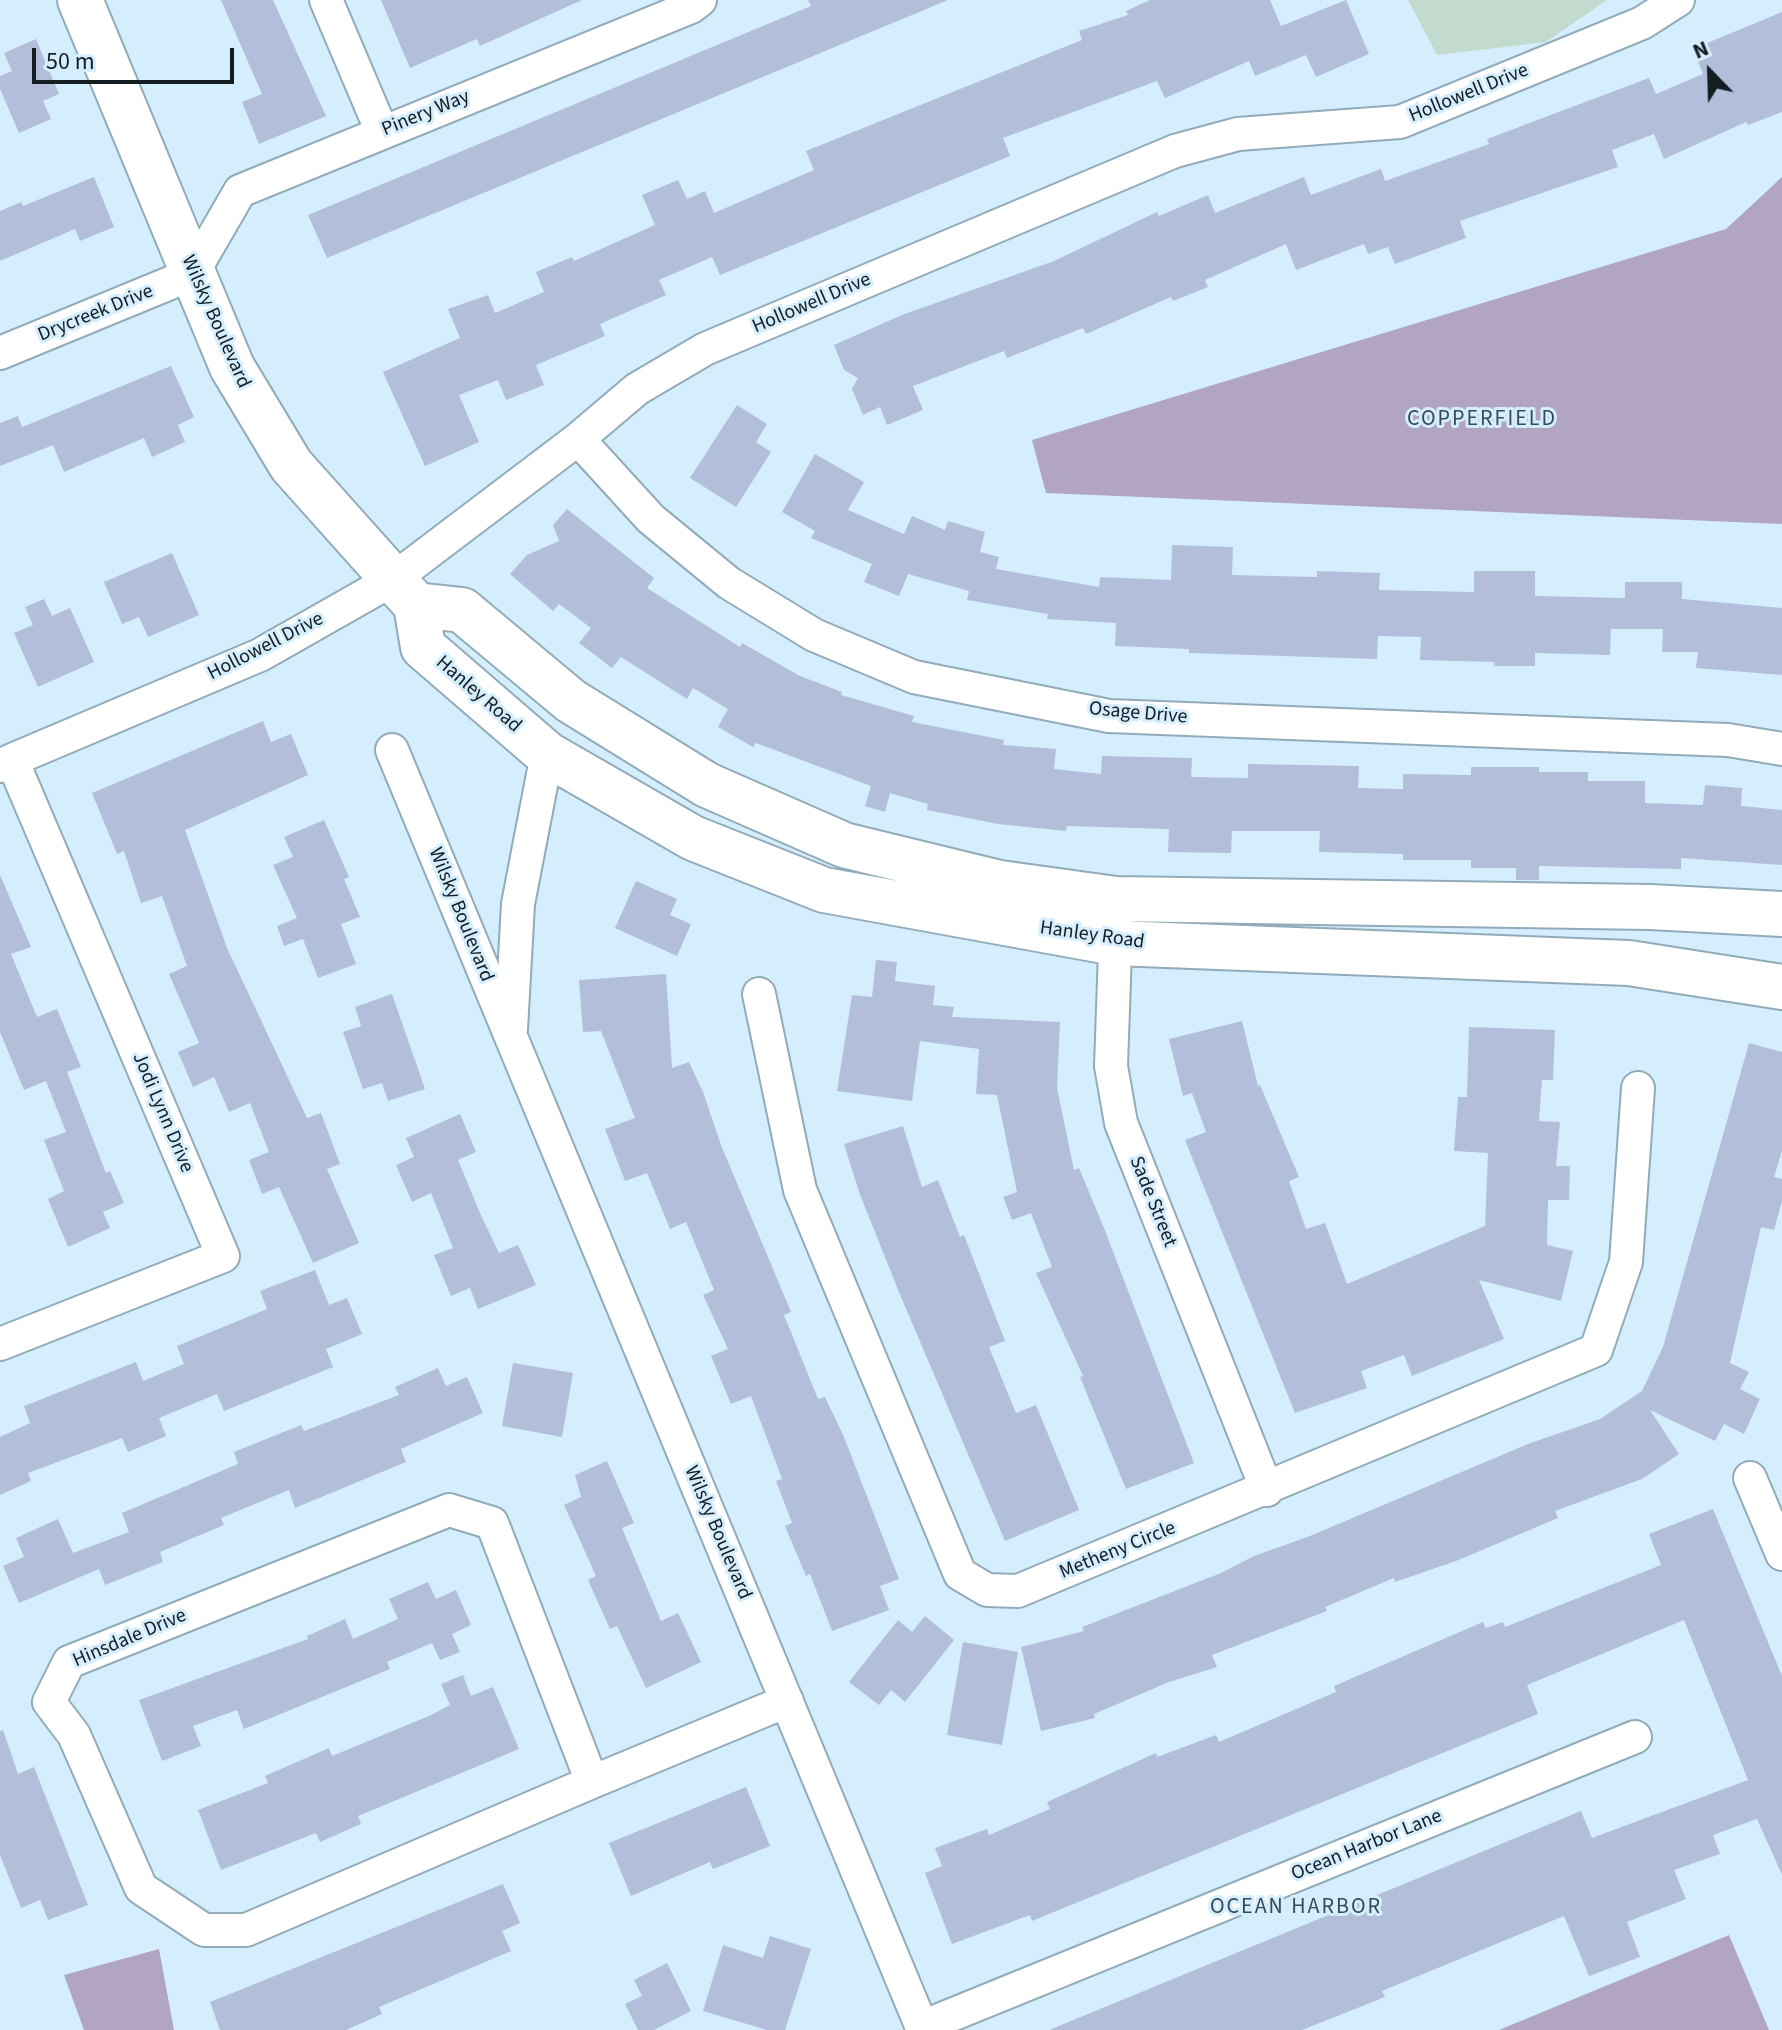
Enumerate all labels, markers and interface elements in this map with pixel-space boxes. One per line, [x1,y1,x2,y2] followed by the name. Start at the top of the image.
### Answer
[36,32,238,82] scale bar
[1670,32,1750,112] north arrow
[1688,32,1714,67] text: N
[46,44,95,79] text: 50 m
[1406,59,1532,129] street label: Hollowell Drive
[379,86,473,142] street label: Pinery Way
[175,252,255,392] street label: Wilsky Boulevard
[749,268,875,340] street label: Hollowell Drive
[35,280,157,348] street label: Drycreek Drive
[1407,407,1557,433] district label: COPPERFIELD
[204,608,328,686] street label: Hollowell Drive
[430,651,526,739] street label: Hanley Road
[1088,698,1188,730] street label: Osage Drive
[422,844,498,986] street label: Wilsky Boulevard
[1038,917,1146,955] street label: Hanley Road
[126,1049,198,1177] street label: Jodi Lynn Drive
[1123,1153,1181,1251] street label: Sade Street
[678,1463,756,1603] street label: Wilsky Boulevard
[1056,1517,1180,1585] street label: Metheny Circle
[70,1604,190,1674] street label: Hinsdale Drive
[1288,1805,1446,1887] street label: Ocean Harbor Lane
[1210,1895,1382,1921] district label: OCEAN HARBOR

